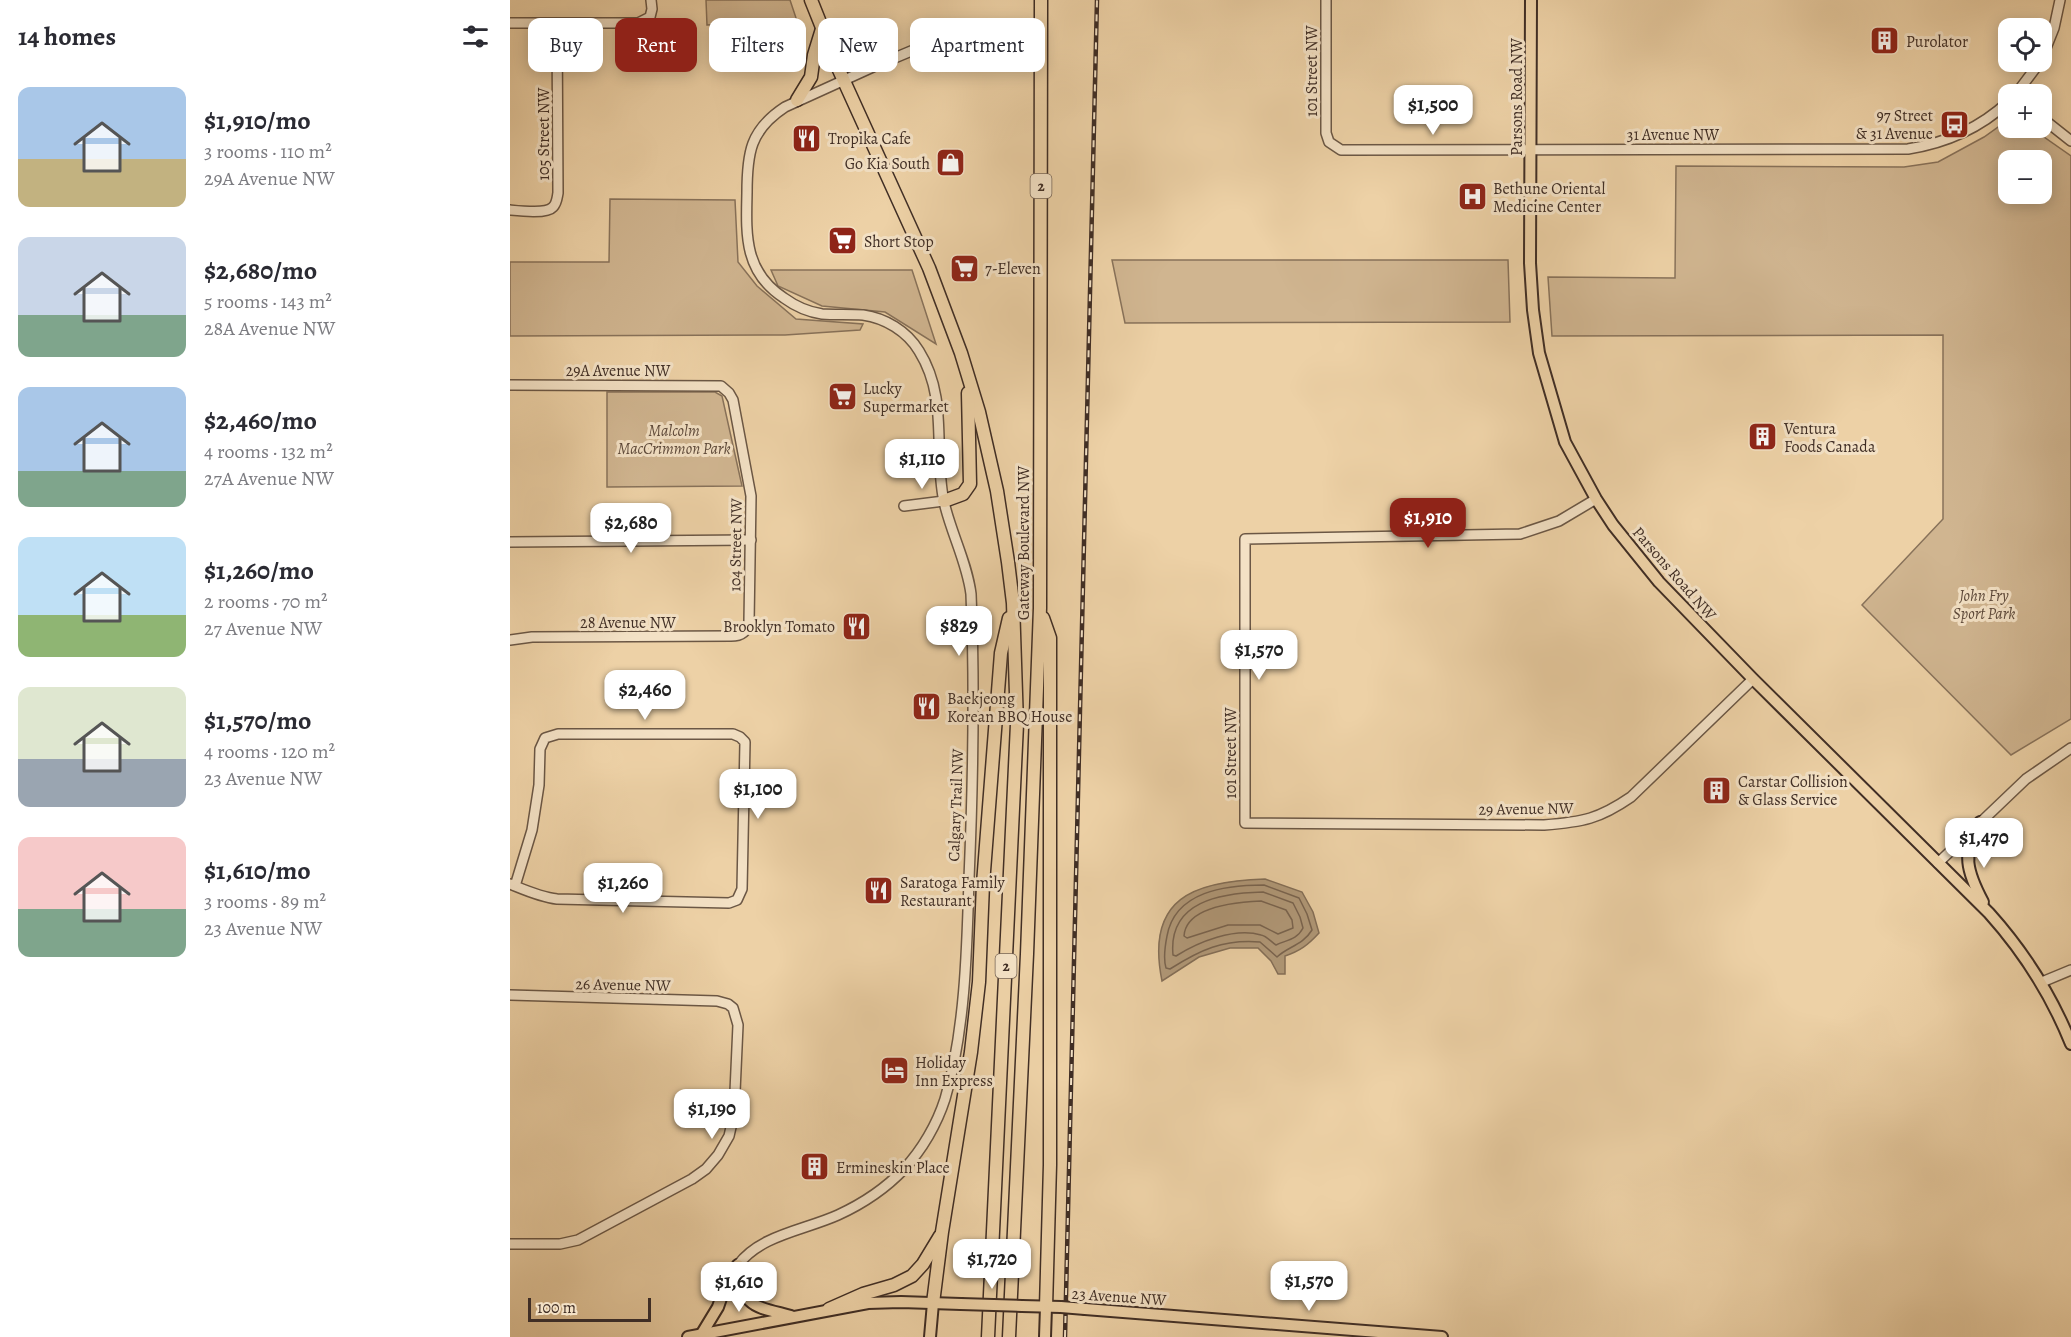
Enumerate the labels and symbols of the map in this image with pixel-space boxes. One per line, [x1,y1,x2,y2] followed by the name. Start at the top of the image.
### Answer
[1301,25,1323,117] street label: 101 Street NW
[1869,25,1901,57] building icon: Purolator
[1906,31,1968,53] place label: Purolator
[1506,38,1528,156] street label: Parsons Road NW
[1384,85,1482,136] pin: $1,500
[533,87,555,180] street label: 105 Street NW
[1856,105,1933,145] place label: 97 Street & 31 Avenue
[1938,108,1970,140] bus stop icon: 97 Street & 31 Avenue
[791,122,823,154] restaurant icon: Tropika Cafe
[1627,124,1719,146] street label: 31 Avenue NW
[828,128,911,150] place label: Tropika Cafe
[935,147,967,179] shop icon: Go Kia South
[845,153,930,175] place label: Go Kia South
[1030,174,1052,198] road number: 2
[1493,178,1606,218] place label: Bethune Oriental Medicine Center
[1456,181,1488,213] hospital icon: Bethune Oriental Medicine Center
[827,225,859,257] supermarket icon: Short Stop
[864,231,934,253] place label: Short Stop
[948,252,980,284] supermarket icon: 7-Eleven
[985,258,1041,280] place label: 7-Eleven
[566,360,670,382] street label: 29A Avenue NW
[863,378,949,418] place label: Lucky Supermarket
[826,381,858,413] supermarket icon: Lucky Supermarket
[1783,418,1876,458] place label: Ventura Foods Canada
[617,420,731,460] park label: Malcolm MacCrimmon Park
[1747,421,1779,453] building icon: Ventura Foods Canada
[873,439,971,490] pin: $1,110
[1013,466,1035,620] street label: Gateway Boulevard NW
[724,498,748,592] street label: 104 Street NW
[1379,498,1477,549] pin: $1,910
[582,503,680,554] pin: $2,680
[1627,522,1721,625] street label: Parsons Road NW
[1953,585,2015,625] park label: John Fry Sport Park
[923,606,995,657] pin: $829
[840,610,872,642] restaurant icon: Brooklyn Tomato
[580,612,676,634] street label: 28 Avenue NW
[723,616,835,638] place label: Brooklyn Tomato
[1210,630,1308,681] pin: $1,570
[596,670,694,721] pin: $2,460
[947,688,1072,728] place label: Baekjeong Korean BBQ House
[910,691,942,723] restaurant icon: Baekjeong Korean BBQ House
[1220,707,1242,799] street label: 101 Street NW
[943,748,969,862] street label: Calgary Trail NW
[709,769,807,820] pin: $1,100
[1738,771,1848,811] place label: Carstar Collision & Glass Service
[1701,774,1733,806] building icon: Carstar Collision & Glass Service
[1478,797,1574,821] street label: 29 Avenue NW
[1935,818,2033,869] pin: $1,470
[574,863,672,914] pin: $1,260
[900,872,1005,912] place label: Saratoga Family Restaurant
[863,875,895,907] restaurant icon: Saratoga Family Restaurant
[996,954,1016,978] road number: 2
[575,973,671,997] street label: 26 Avenue NW
[915,1052,993,1092] place label: Holiday Inn Express
[878,1055,910,1087] hotel icon: Holiday Inn Express
[663,1089,761,1140] pin: $1,190
[799,1151,831,1183] building icon: Ermineskin Place
[836,1157,950,1179] place label: Ermineskin Place
[943,1239,1041,1290] pin: $1,720
[1260,1261,1358,1312] pin: $1,570
[690,1262,788,1313] pin: $1,610
[1071,1283,1167,1311] street label: 23 Avenue NW
[528,1295,651,1322] scale bar

